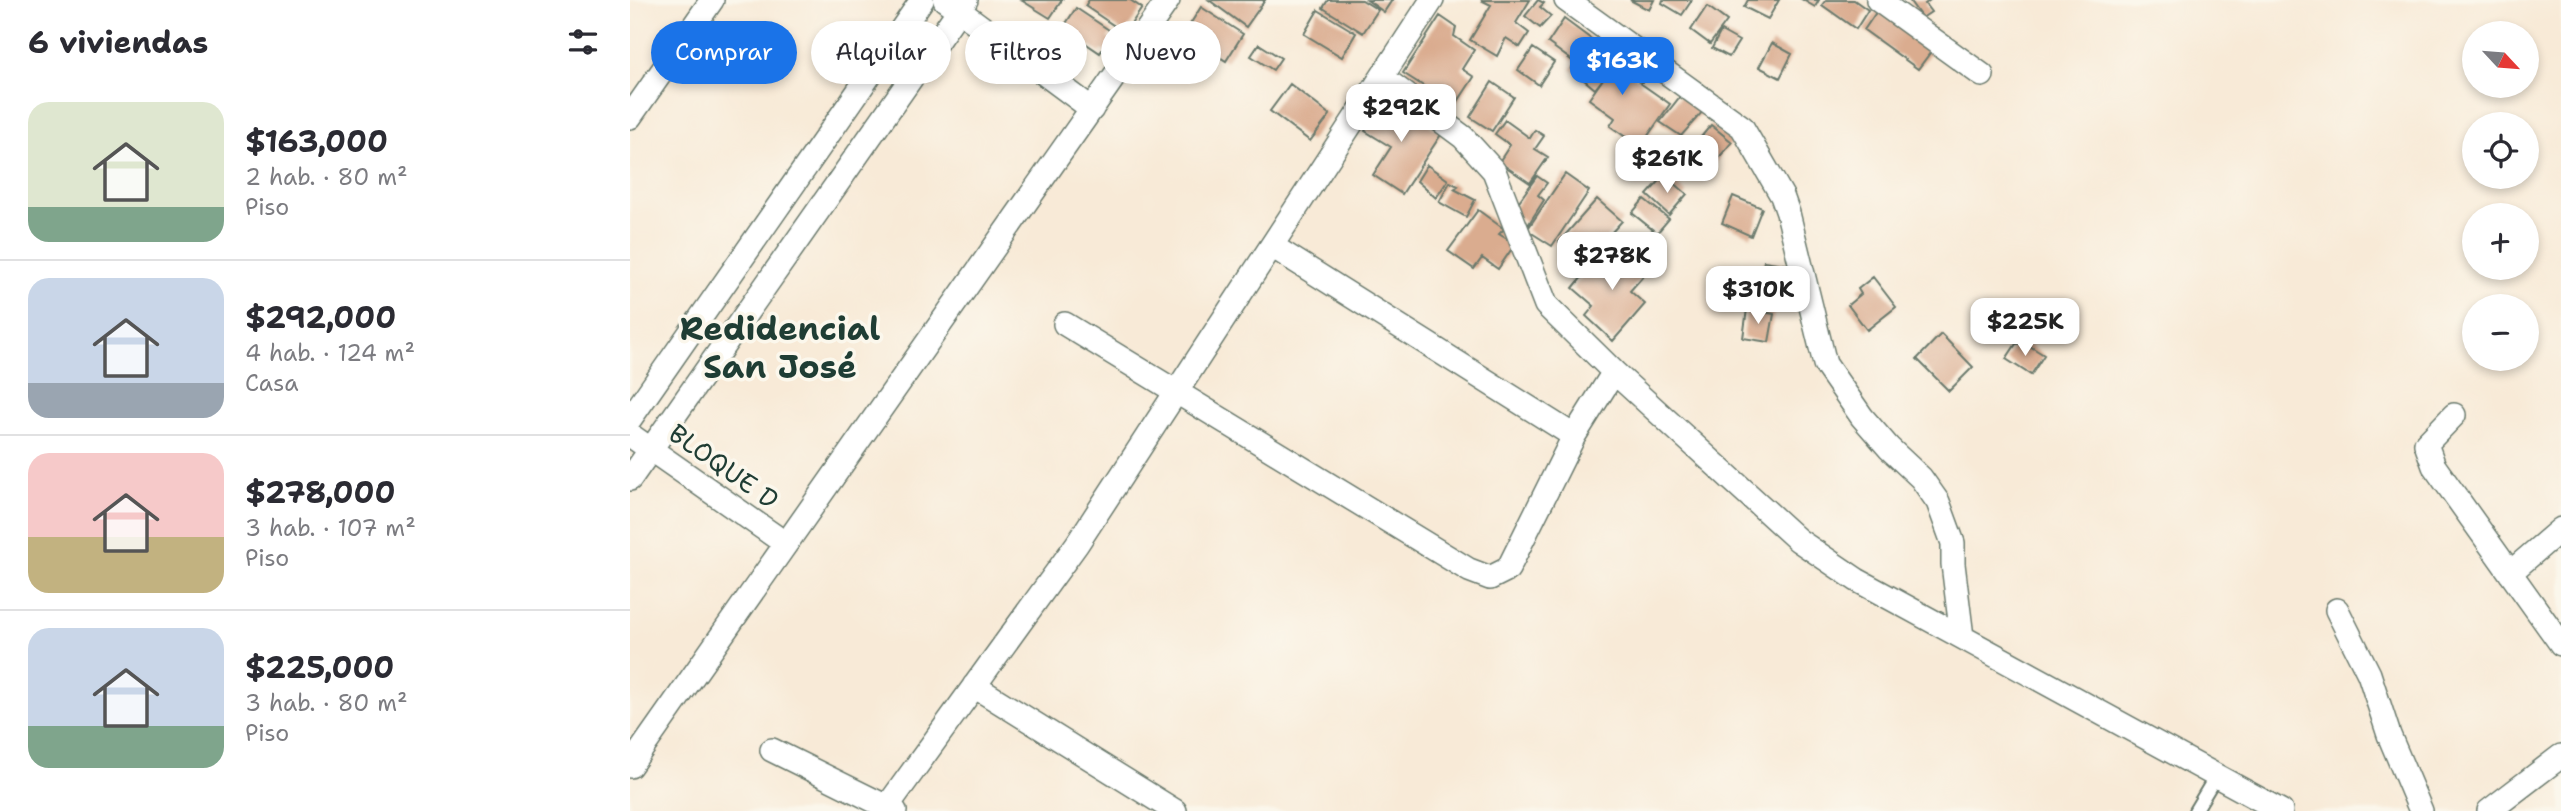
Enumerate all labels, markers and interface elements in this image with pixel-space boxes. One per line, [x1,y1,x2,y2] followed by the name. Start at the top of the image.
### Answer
[651,21,797,84] chip: Comprar
[811,21,951,84] chip: Alquilar
[965,21,1087,84] chip: Filtros
[1101,21,1221,84] chip: Nuevo
[2462,21,2539,98] north arrow
[2462,21,2539,371] map controls
[28,22,208,63] text: 6 viviendas
[564,23,602,61] icon: filters
[1573,38,1671,97] pin: $163K
[1586,45,1658,75] text: $163K
[1352,85,1450,144] pin: $292K
[1362,92,1440,122] text: $292K
[2462,112,2539,189] button: locate
[245,121,388,162] text: $163,000
[84,130,168,214] icon: home
[1618,136,1716,195] pin: $261K
[1631,143,1703,173] text: $261K
[245,162,408,192] text: 2 hab. · 80 m²
[245,192,289,222] text: Piso
[2462,203,2539,280] button: +
[1563,232,1661,292] pin: $278K
[1573,240,1651,270] text: $278K
[1709,266,1807,326] pin: $310K
[1722,274,1794,304] text: $310K
[2462,294,2539,371] button: −
[245,297,396,338] text: $292,000
[1976,298,2074,358] pin: $225K
[84,306,168,390] icon: home
[680,306,880,389] district label: Redidencial San José
[1986,306,2064,336] text: $225K
[245,338,415,368] text: 4 hab. · 124 m²
[245,368,298,398] text: Casa
[662,415,786,517] street label: BLOQUE D
[245,472,396,513] text: $278,000
[84,481,168,565] icon: home
[245,513,416,543] text: 3 hab. · 107 m²
[245,543,289,573] text: Piso
[245,647,394,688] text: $225,000
[84,656,168,740] icon: home
[245,688,408,718] text: 3 hab. · 80 m²
[245,718,289,748] text: Piso

